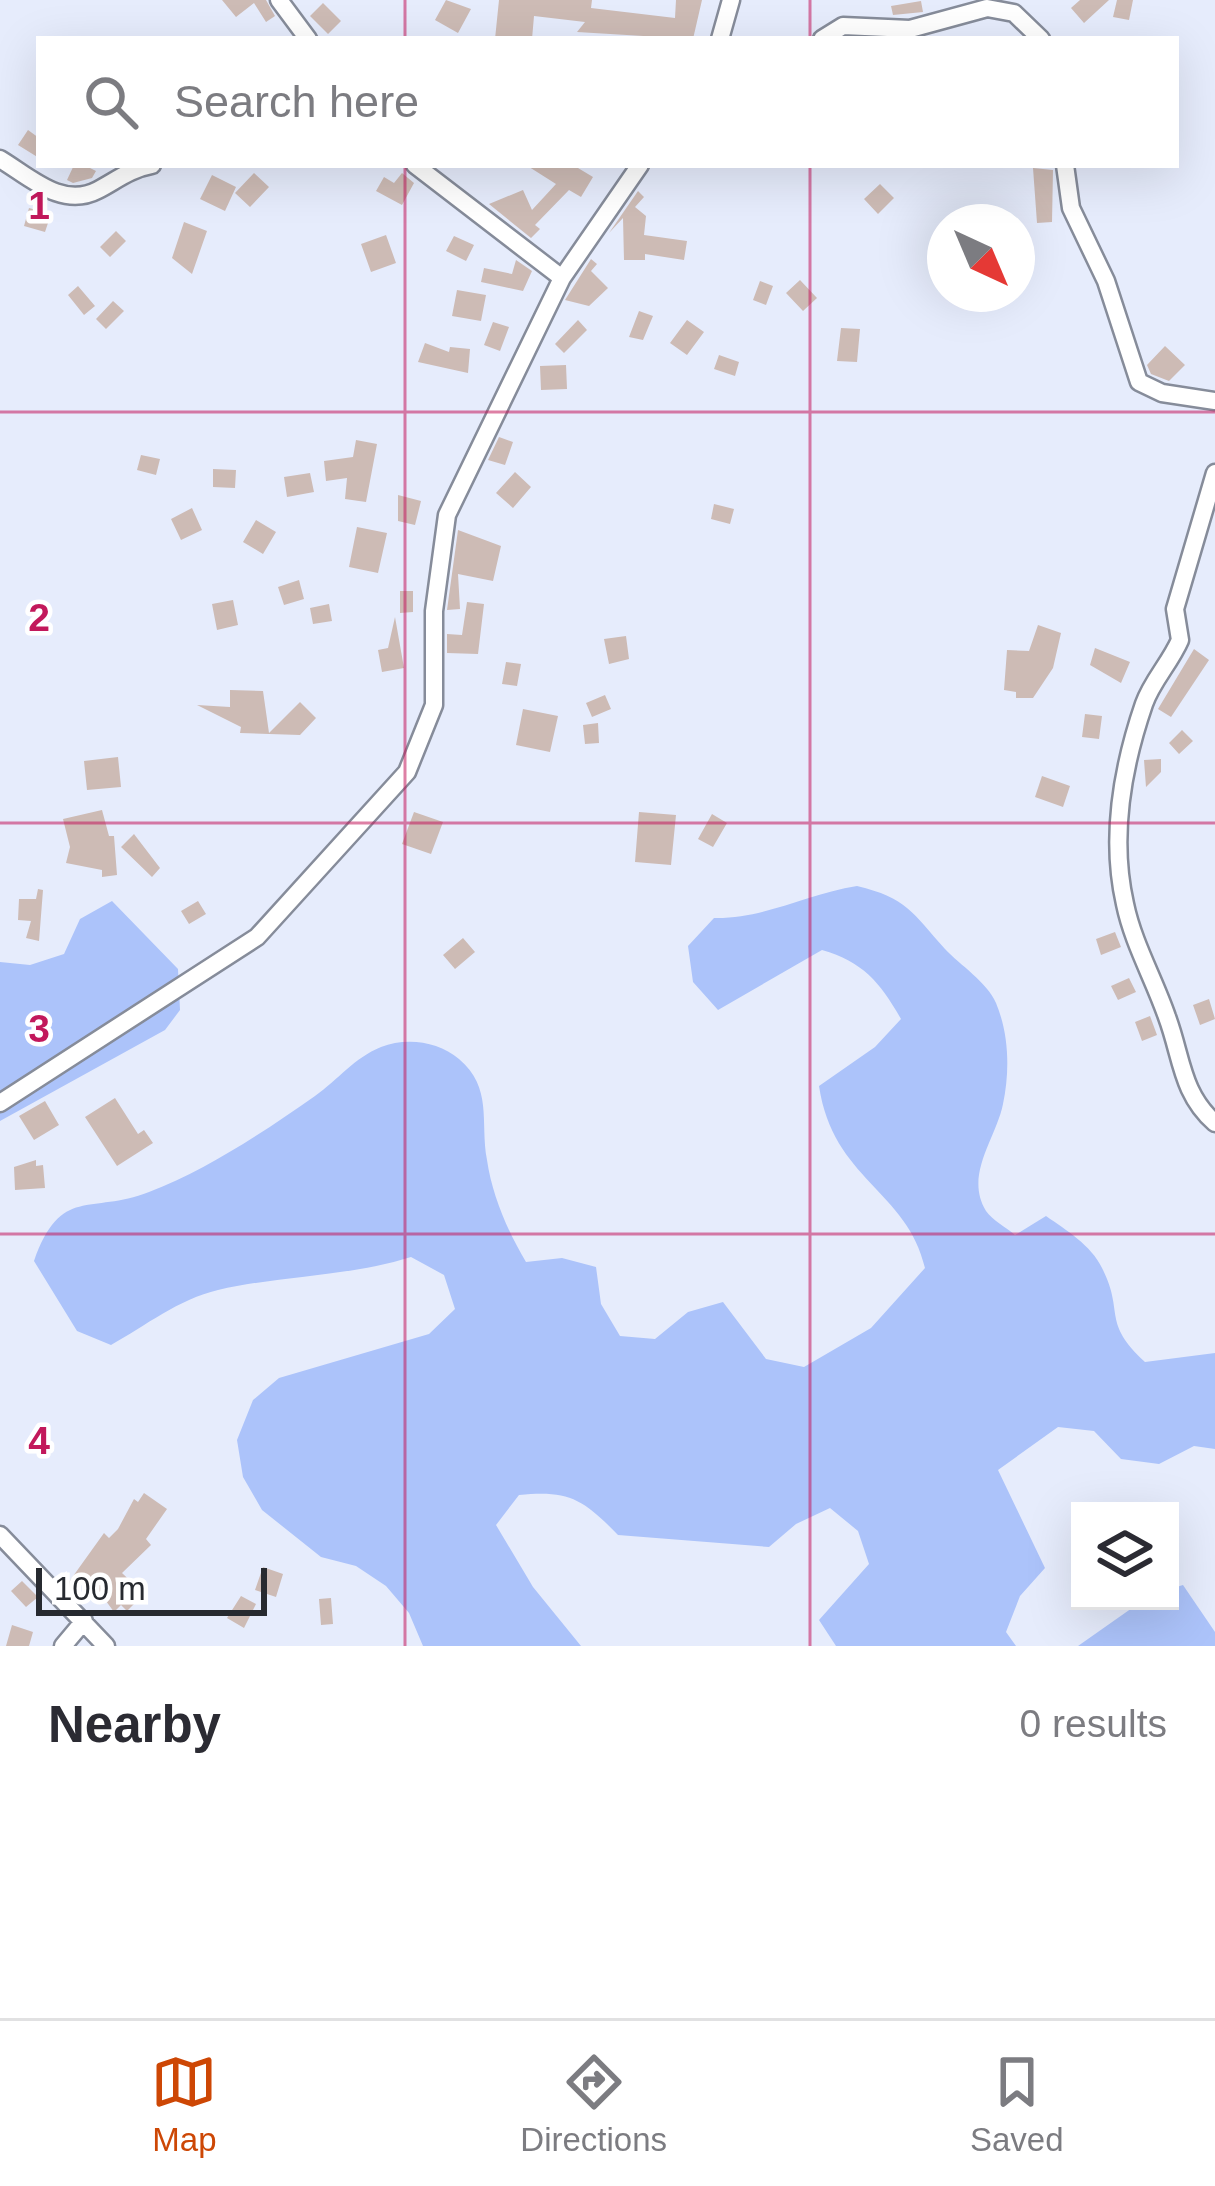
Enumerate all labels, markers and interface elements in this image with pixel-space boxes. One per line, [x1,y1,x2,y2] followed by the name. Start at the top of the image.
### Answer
[36,36,1179,168] search box
[78,69,144,135] icon: search
[174,76,419,127] text: Search here
[28,184,50,227] text: 1
[927,204,1035,312] north arrow
[28,596,50,639] text: 2
[28,1007,50,1050] text: 3
[28,1419,50,1462] text: 4
[1071,1502,1179,1610] map controls
[1071,1502,1179,1610] button: layers
[36,1562,267,1615] scale bar
[54,1570,146,1607] text: 100 m
[48,1696,221,1753] text: Nearby
[1020,1702,1167,1745] text: 0 results
[151,2049,217,2159] tab: Map
[520,2049,667,2159] tab: Directions
[970,2049,1064,2159] tab: Saved

